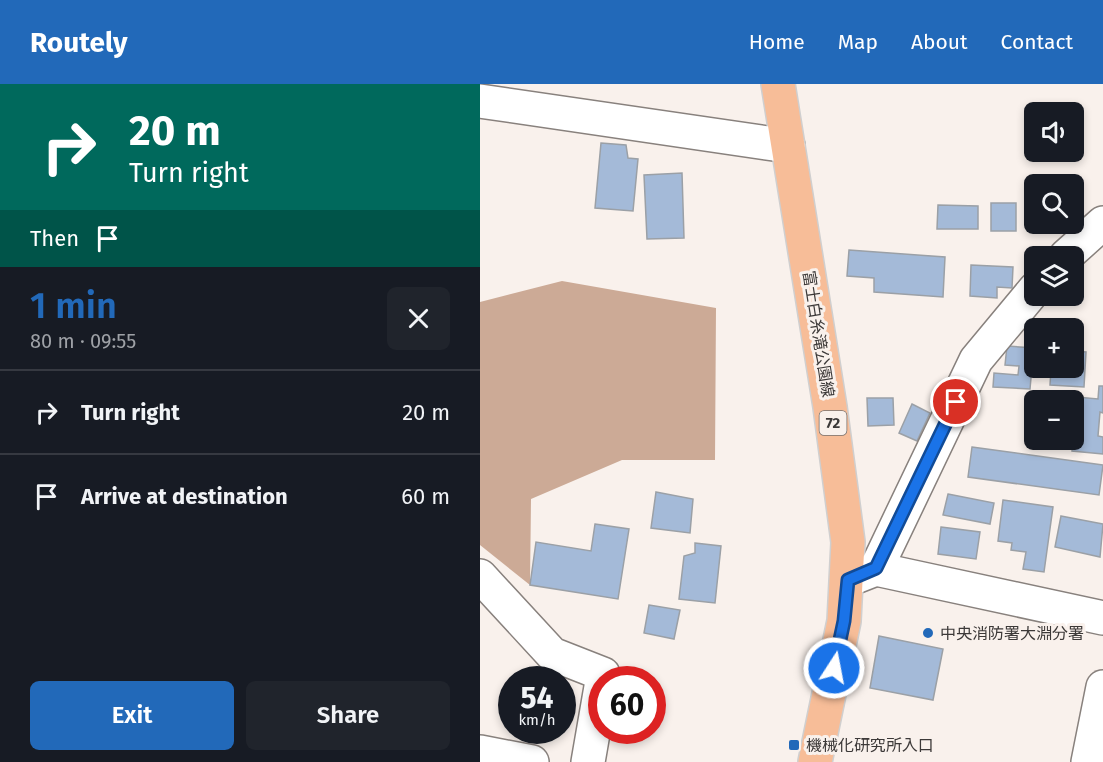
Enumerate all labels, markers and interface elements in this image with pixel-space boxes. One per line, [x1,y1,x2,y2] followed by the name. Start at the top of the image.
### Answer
[30,26,128,59] text: Routely
[749,29,805,55] text: Home
[838,29,878,55] text: Map
[911,29,968,55] text: About
[1001,29,1073,55] text: Contact
[1024,102,1084,450] map controls
[1024,102,1084,162] button: sound
[129,106,221,156] text: 20 m
[30,108,108,186] icon: right
[129,157,249,189] text: Turn right
[1024,174,1084,234] button: search
[91,222,124,255] icon: arrive
[30,225,79,252] text: Then
[1024,246,1084,306] button: layers
[799,269,838,399] street label: 富士白糸滝公園線
[30,284,117,328] text: 1 min
[387,287,450,350] button: close
[1024,318,1084,378] button: +
[30,329,136,353] text: 80 m · 09:55
[930,376,981,427] pin
[939,385,972,418] icon: arrive
[1024,390,1084,450] button: −
[30,396,63,429] icon: right
[81,399,180,426] text: Turn right
[402,399,450,426] text: 20 m
[820,411,846,435] road number: 72
[30,480,63,513] icon: arrive
[81,483,288,510] text: Arrive at destination
[401,483,450,510] text: 60 m
[940,624,1084,643] place label: 中央消防署大淵分署
[921,626,935,640] marker: 中央消防署大淵分署
[802,636,866,700] position arrow
[588,666,666,744] speed limit sign: 60
[520,680,554,716] text: 54
[30,681,234,750] button: Exit
[246,681,450,750] button: Share
[518,711,556,729] text: km/h
[806,736,934,755] place label: 機械化研究所入口
[787,738,801,752] marker: 機械化研究所入口

